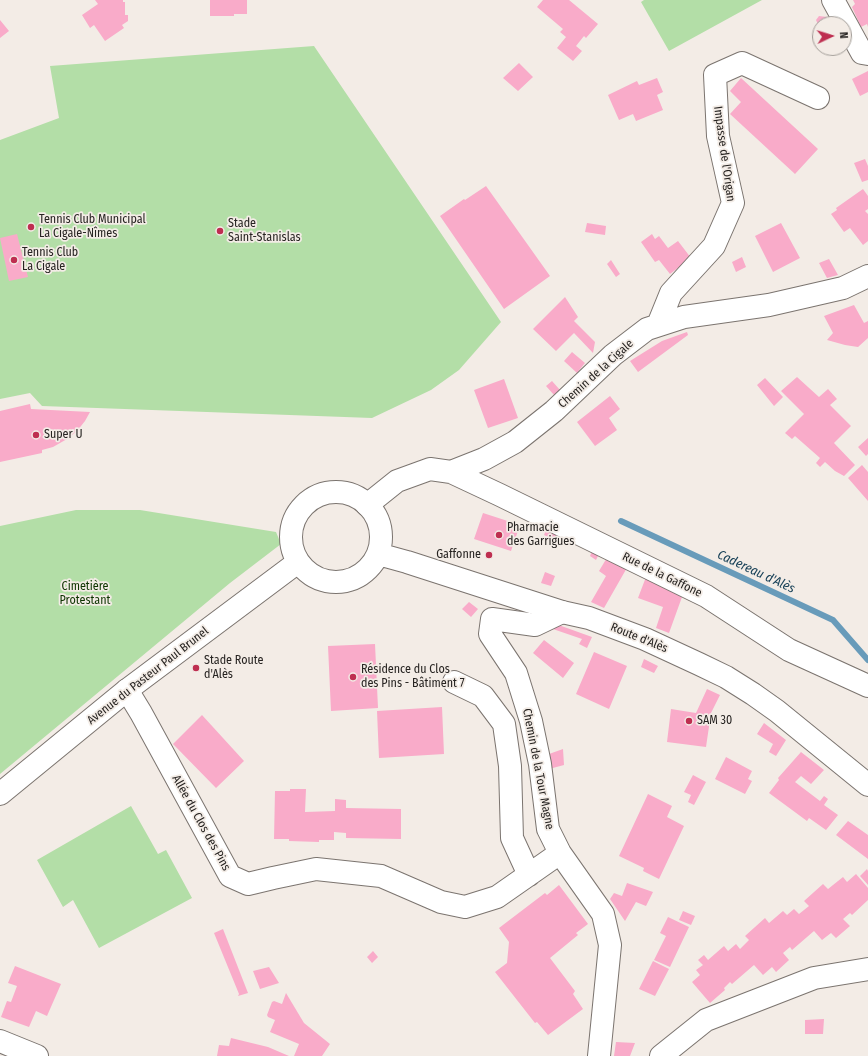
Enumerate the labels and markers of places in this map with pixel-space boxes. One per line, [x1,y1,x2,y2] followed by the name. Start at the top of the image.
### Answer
[39,213,146,241] place label: Tennis Club Municipal La Cigale-Nîmes
[228,217,301,245] place label: Stade Saint-Stanislas
[26,222,36,232] marker: Tennis Club Municipal La Cigale-Nîmes
[215,226,225,236] marker: Stade Saint-Stanislas
[22,246,78,274] place label: Tennis Club La Cigale
[9,255,19,265] marker: Tennis Club La Cigale
[44,428,83,442] place label: Super U
[31,430,41,440] marker: Super U
[507,521,574,549] place label: Pharmacie des Garrigues
[494,530,504,540] marker: Pharmacie des Garrigues
[436,548,481,562] place label: Gaffonne
[484,550,494,560] marker: Gaffonne
[204,654,263,682] place label: Stade Route d'Alès
[191,663,201,673] marker: Stade Route d'Alès
[361,663,465,691] place label: Résidence du Clos des Pins - Bâtiment 7
[348,672,358,682] marker: Résidence du Clos des Pins - Bâtiment 7
[697,714,732,728] place label: SAM 30
[684,716,694,726] marker: SAM 30

